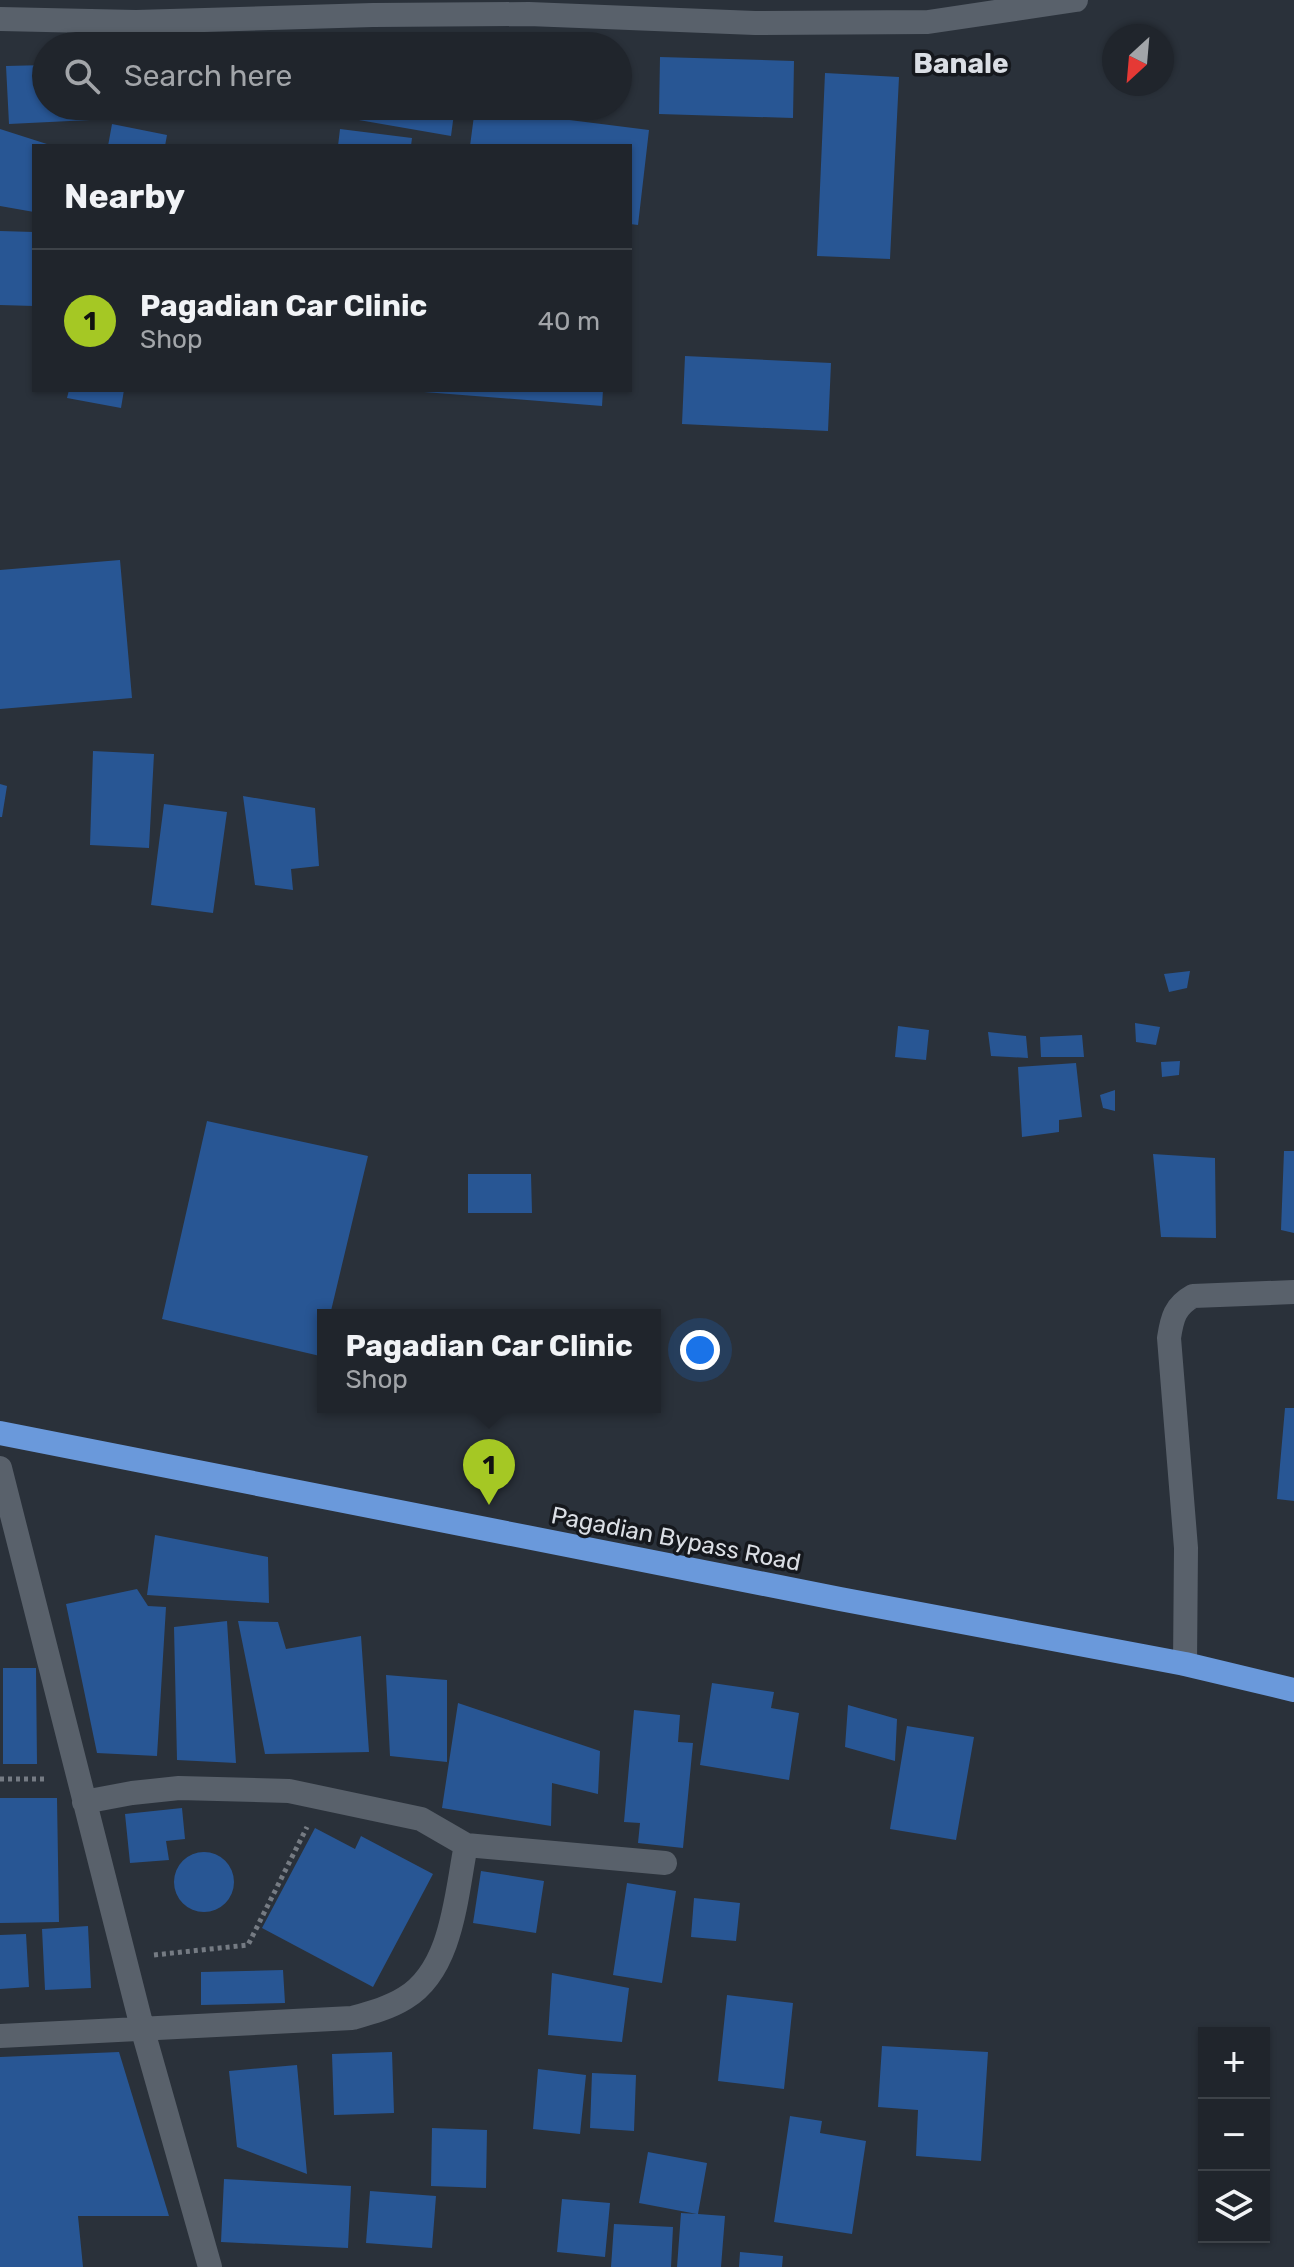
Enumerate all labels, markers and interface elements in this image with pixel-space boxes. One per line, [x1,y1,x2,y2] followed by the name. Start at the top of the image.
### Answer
[1102,24,1174,96] north arrow
[32,32,632,120] search box
[913,47,1009,80] district label: Banale
[60,54,104,98] icon: search
[124,58,292,94] text: Search here
[64,176,185,217] text: Nearby
[140,288,427,324] text: Pagadian Car Clinic
[84,306,96,337] text: 1
[538,306,600,337] text: 40 m
[140,324,202,355] text: Shop
[317,1309,661,1413] popup
[345,1328,633,1364] text: Pagadian Car Clinic
[680,1330,720,1370] your location
[345,1364,408,1395] text: Shop
[463,1439,515,1505] pin: 1
[549,1501,803,1577] street label: Pagadian Bypass Road
[1198,2027,1270,2243] map controls
[1198,2027,1270,2099] button: +
[1198,2099,1270,2171] button: −
[1198,2171,1270,2243] button: layers

